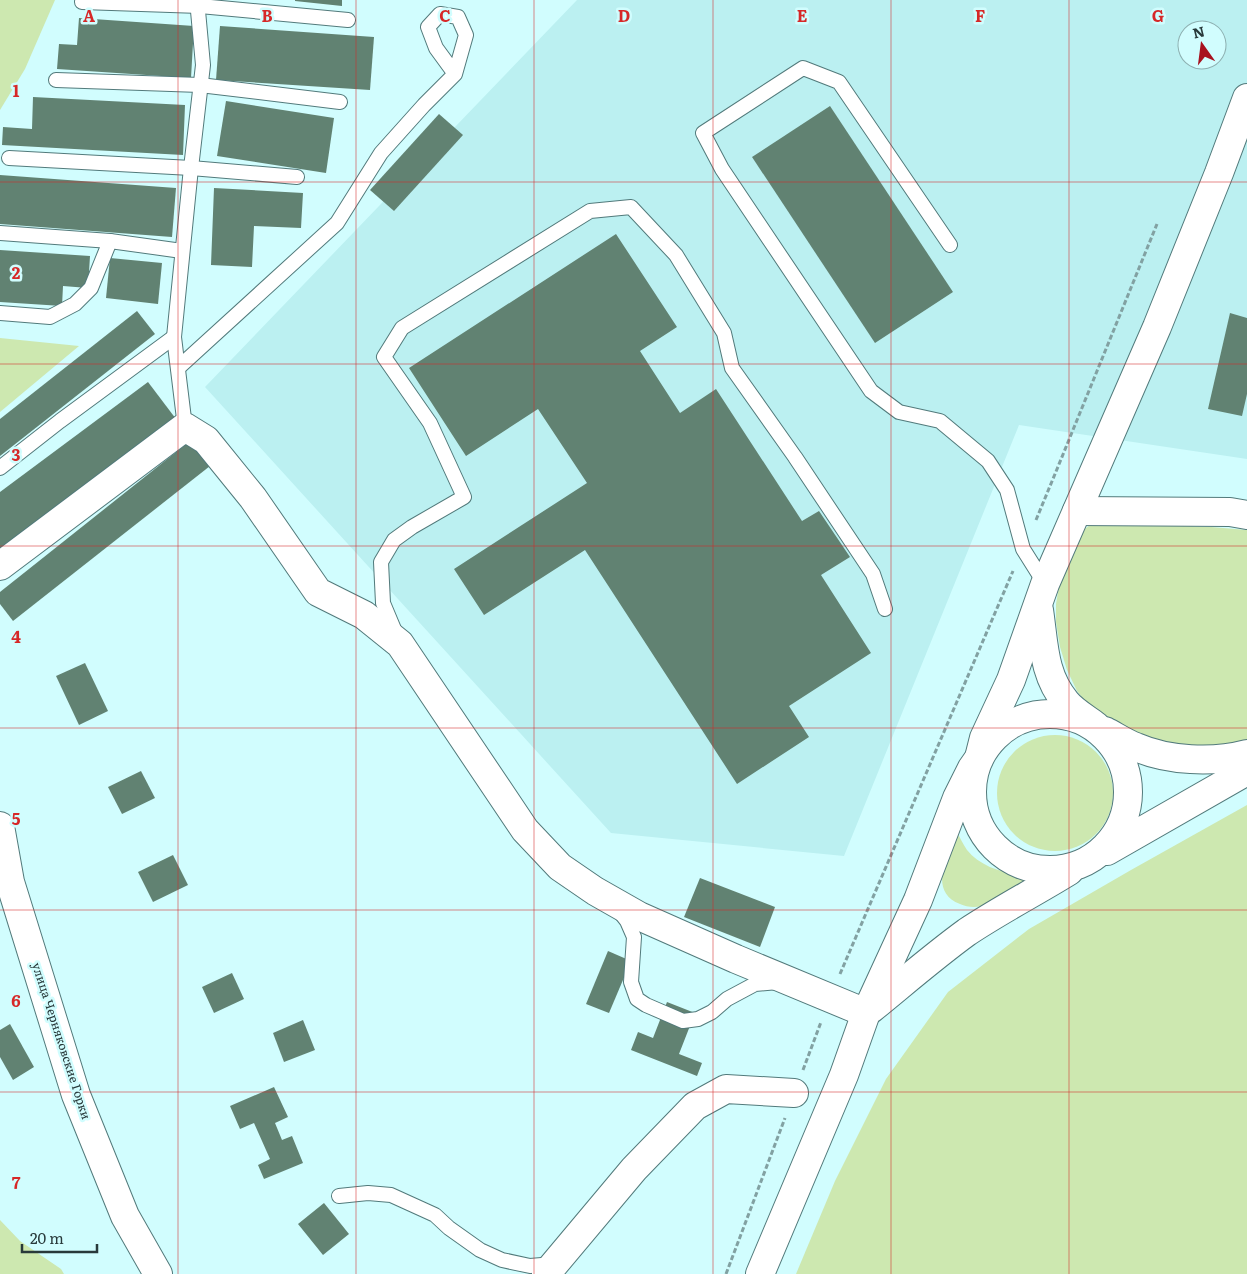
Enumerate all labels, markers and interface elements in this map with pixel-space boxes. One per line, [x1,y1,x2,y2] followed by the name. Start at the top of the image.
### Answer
[83,3,95,27] text: A
[261,3,273,27] text: B
[439,3,451,27] text: C
[618,3,630,27] text: D
[797,3,808,27] text: E
[975,3,985,27] text: F
[1152,3,1164,27] text: G
[1177,20,1227,70] north arrow
[1190,20,1207,43] text: N
[13,78,20,102] text: 1
[12,260,21,284] text: 2
[12,442,21,466] text: 3
[11,624,21,648] text: 4
[12,806,21,830] text: 5
[28,960,96,1122] street label: улица Черняковские Горки
[11,988,21,1012] text: 6
[12,1170,21,1194] text: 7
[22,1222,98,1254] scale bar
[30,1226,64,1249] text: 20 m

